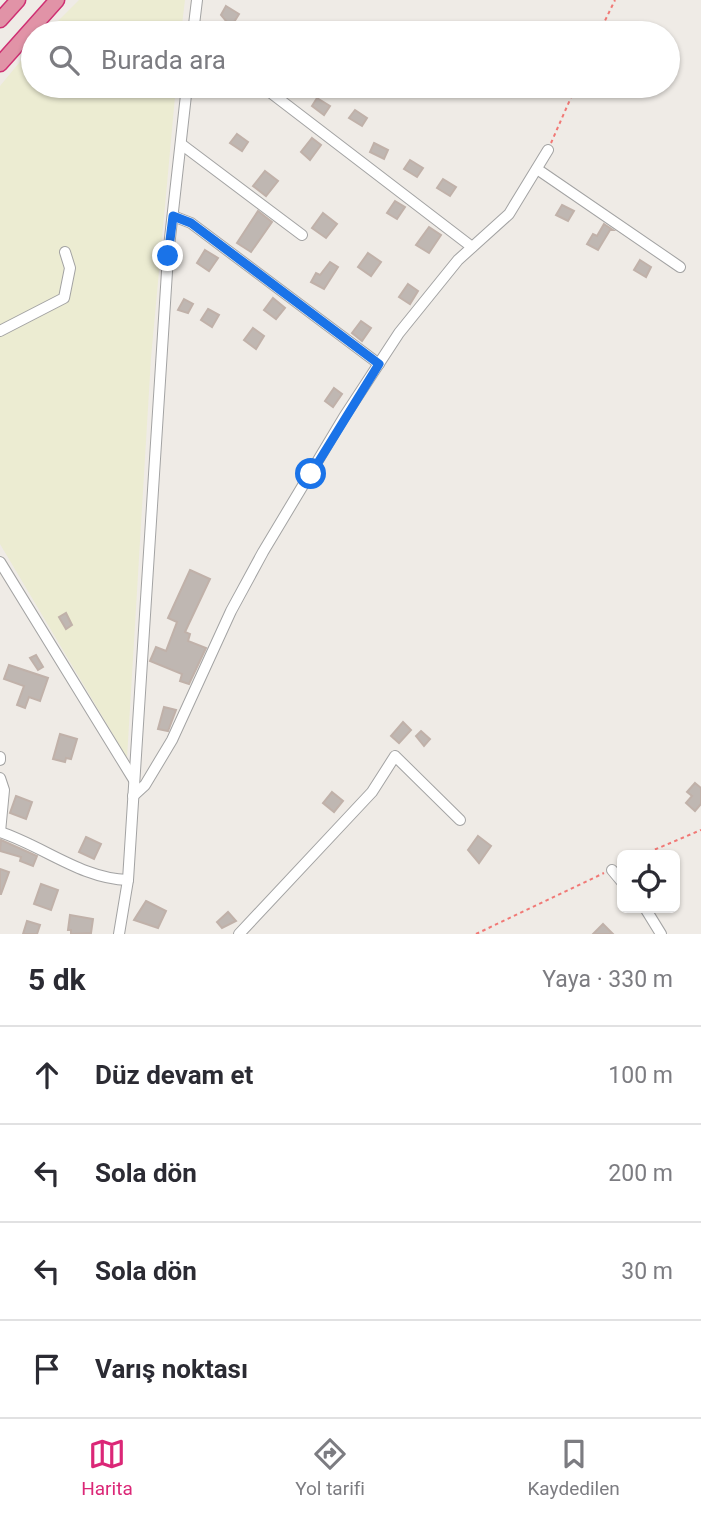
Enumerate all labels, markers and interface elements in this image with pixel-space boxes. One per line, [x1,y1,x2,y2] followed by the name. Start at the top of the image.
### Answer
[21,21,680,98] search box
[45,41,83,79] icon: search
[101,45,226,75] text: Burada ara
[152,240,183,271] route end
[295,458,326,489] route start
[617,850,680,913] map controls
[617,850,680,913] button: locate
[28,962,86,997] text: 5 dk
[542,966,673,993] text: Yaya · 330 m
[28,1056,66,1094] icon: ahead
[95,1060,253,1090] text: Düz devam et
[608,1062,673,1089] text: 100 m
[28,1154,66,1192] icon: left
[95,1158,197,1188] text: Sola dön
[608,1160,673,1187] text: 200 m
[28,1252,66,1290] icon: left
[95,1256,197,1286] text: Sola dön
[621,1258,673,1285] text: 30 m
[28,1350,66,1388] icon: arrive
[95,1354,248,1384] text: Varış noktası
[81,1435,133,1500] tab: Harita
[295,1435,365,1500] tab: Yol tarifi
[527,1435,620,1500] tab: Kaydedilen

